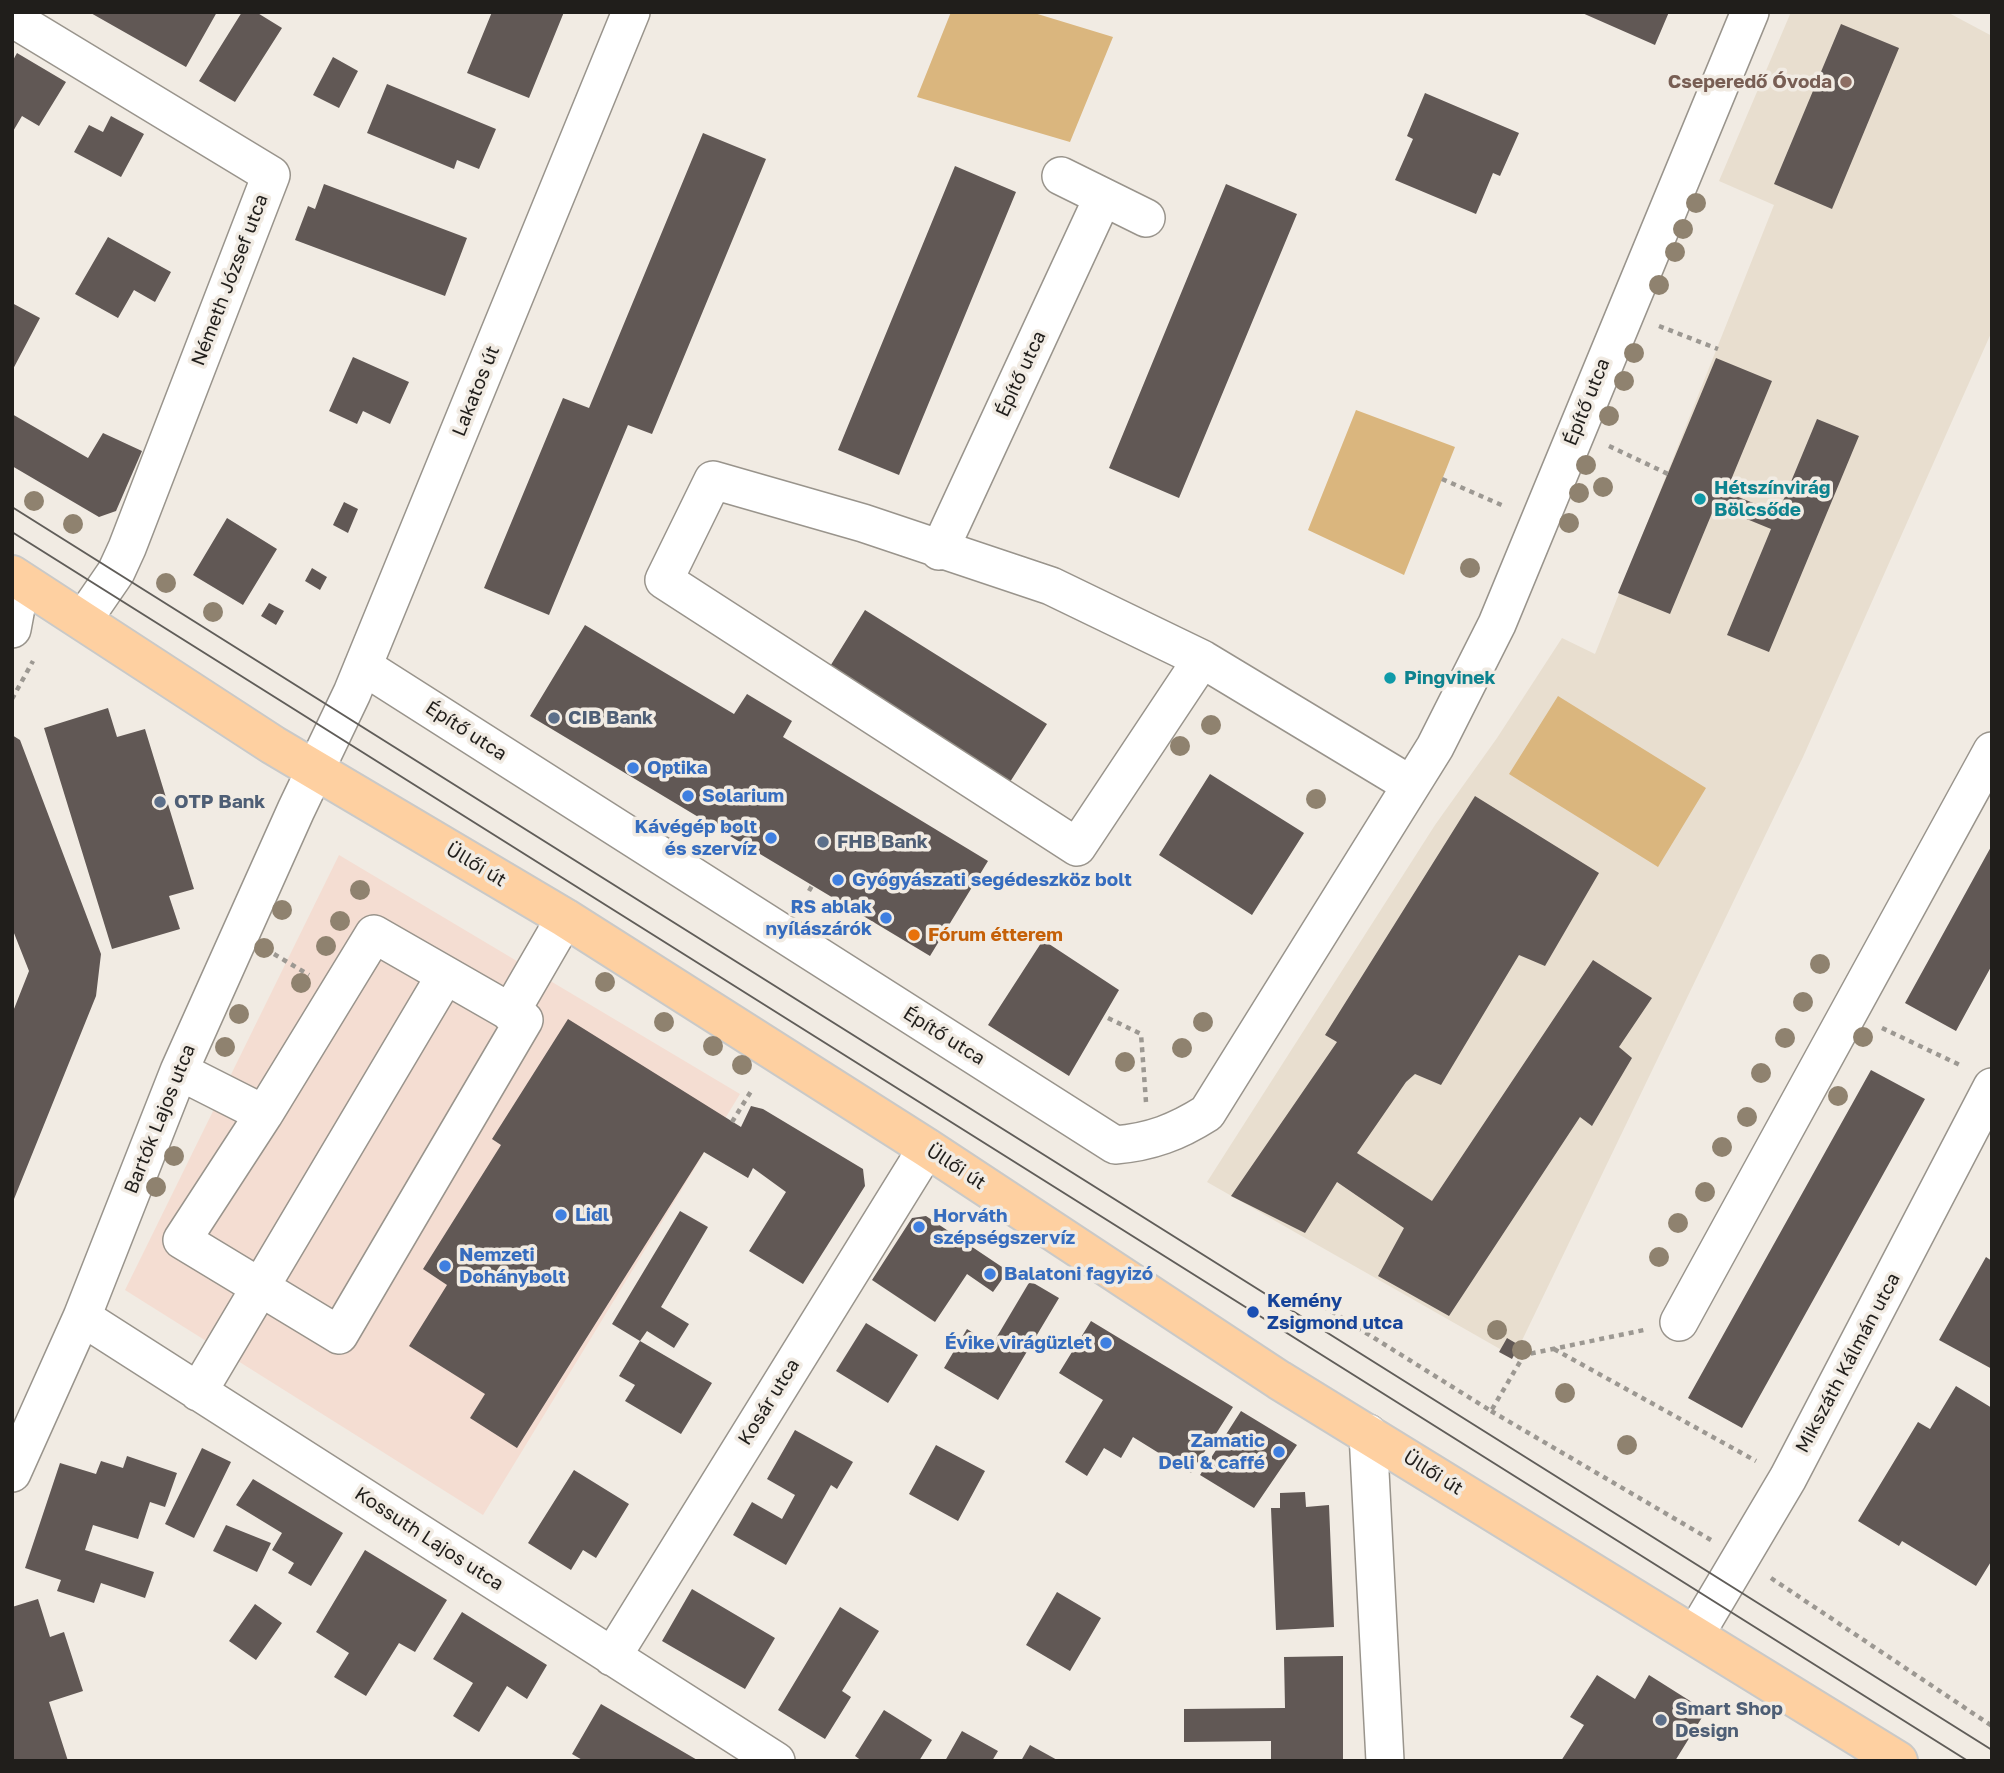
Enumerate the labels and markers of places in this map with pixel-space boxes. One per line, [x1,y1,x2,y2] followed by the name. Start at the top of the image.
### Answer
[1668,71,1832,93] place label: Cseperedő Óvoda
[1838,74,1854,90] marker: Cseperedő Óvoda
[1714,477,1830,521] place label: Hétszínvirág Bölcsőde
[1692,491,1708,507] marker: Hétszínvirág Bölcsőde
[1404,667,1495,689] place label: Pingvinek
[1382,670,1398,686] marker: Pingvinek
[568,707,653,729] place label: CIB Bank
[546,710,562,726] marker: CIB Bank
[647,757,708,779] place label: Optika
[625,760,641,776] marker: Optika
[702,785,784,807] place label: Solarium
[680,788,696,804] marker: Solarium
[174,791,265,813] place label: OTP Bank
[152,794,168,810] marker: OTP Bank
[634,816,757,860] place label: Kávégép bolt és szervíz
[763,830,779,846] marker: Kávégép bolt és szervíz
[837,831,928,853] place label: FHB Bank
[815,834,831,850] marker: FHB Bank
[852,869,1132,891] place label: Gyógyászati segédeszköz bolt
[830,872,846,888] marker: Gyógyászati segédeszköz bolt
[766,896,872,940] place label: RS ablak nyílászárók
[878,910,894,926] marker: RS ablak nyílászárók
[928,924,1063,946] place label: Fórum étterem
[906,927,922,943] marker: Fórum étterem
[575,1204,609,1226] place label: Lidl
[933,1205,1075,1249] place label: Horváth szépségszervíz
[553,1207,569,1223] marker: Lidl
[911,1219,927,1235] marker: Horváth szépségszervíz
[459,1244,566,1288] place label: Nemzeti Dohánybolt
[437,1258,453,1274] marker: Nemzeti Dohánybolt
[1004,1263,1153,1285] place label: Balatoni fagyizó
[982,1266,998,1282] marker: Balatoni fagyizó
[1267,1290,1403,1334] place label: Kemény Zsigmond utca
[1245,1304,1261,1320] marker: Kemény Zsigmond utca
[945,1332,1092,1354] place label: Évike virágüzlet
[1098,1335,1114,1351] marker: Évike virágüzlet
[1158,1430,1265,1474] place label: Zamatic Deli & caffé
[1271,1444,1287,1460] marker: Zamatic Deli & caffé
[1675,1698,1783,1742] place label: Smart Shop Design
[1653,1712,1669,1728] marker: Smart Shop Design

